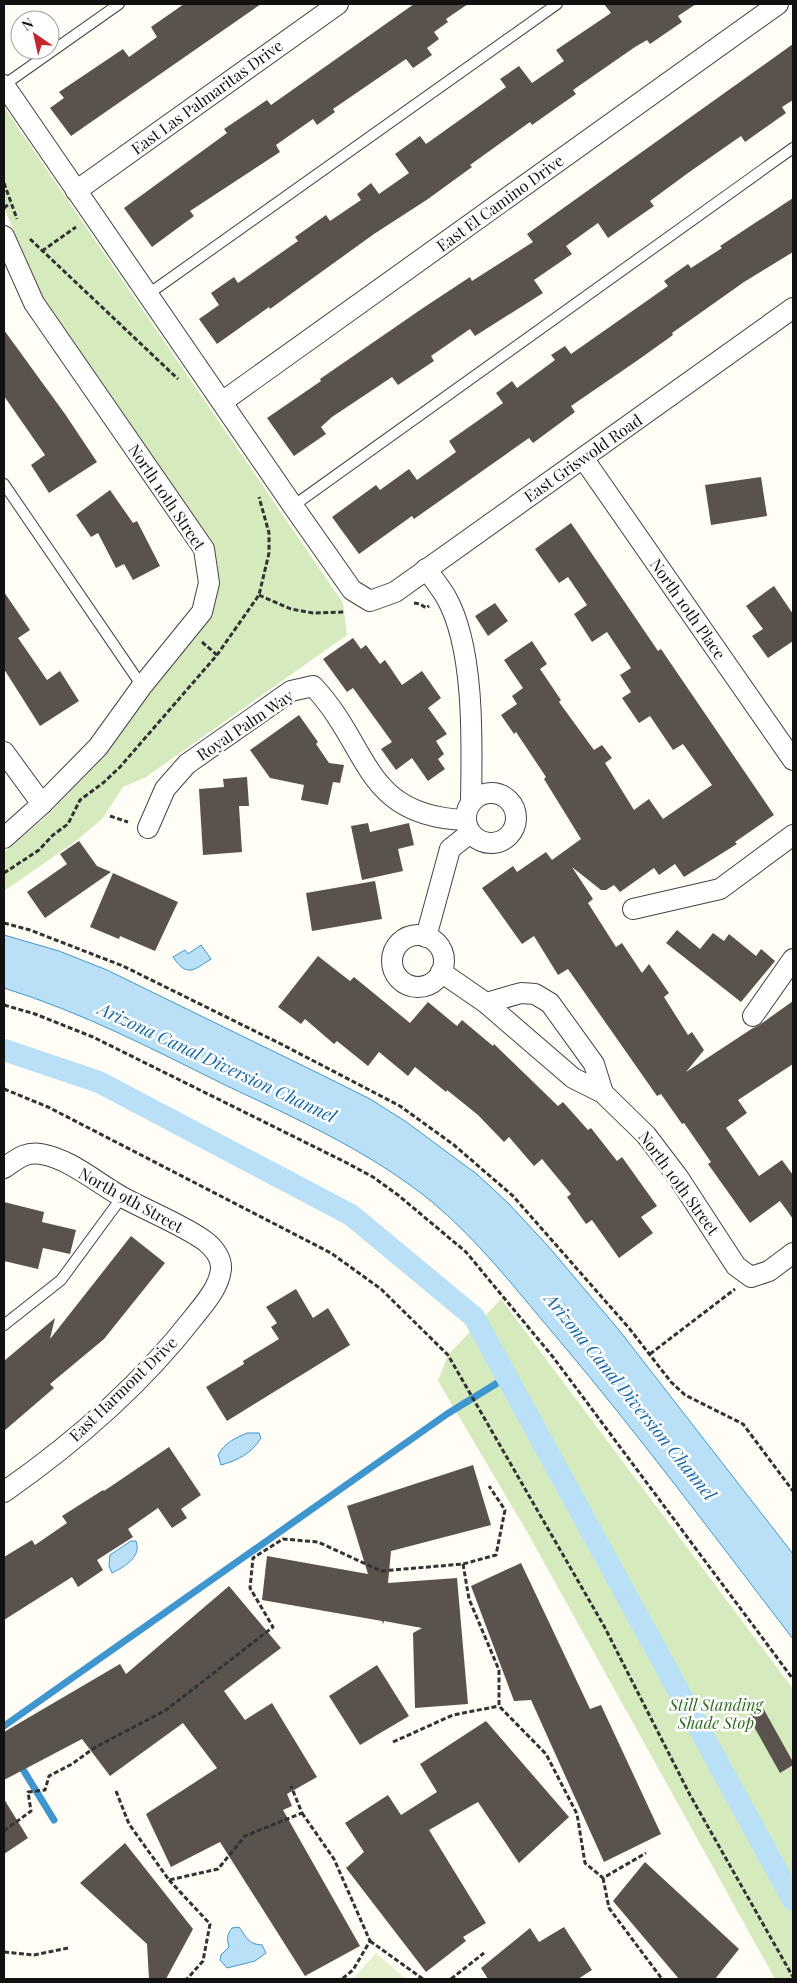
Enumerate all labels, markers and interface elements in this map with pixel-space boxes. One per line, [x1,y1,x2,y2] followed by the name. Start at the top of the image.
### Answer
[10,10,60,60] north arrow
[18,13,37,35] text: N
[127,34,287,159] street label: East Las Palmaritas Drive
[432,149,567,256] street label: East El Camino Drive
[520,409,646,506] street label: East Griswold Road
[124,440,211,554] street label: North 10th Street
[646,554,731,663] street label: North 10th Place
[192,684,297,765] street label: Royal Palm Way
[93,995,341,1128] water label: Arizona Canal Diversion Channel
[635,1127,724,1239] street label: North 10th Street
[75,1162,187,1237] street label: North 9th Street
[538,1286,723,1506] water label: Arizona Canal Diversion Channel
[64,1332,181,1446] street label: East Harmont Drive
[668,1694,765,1733] park label: Still Standing Shade Stop

